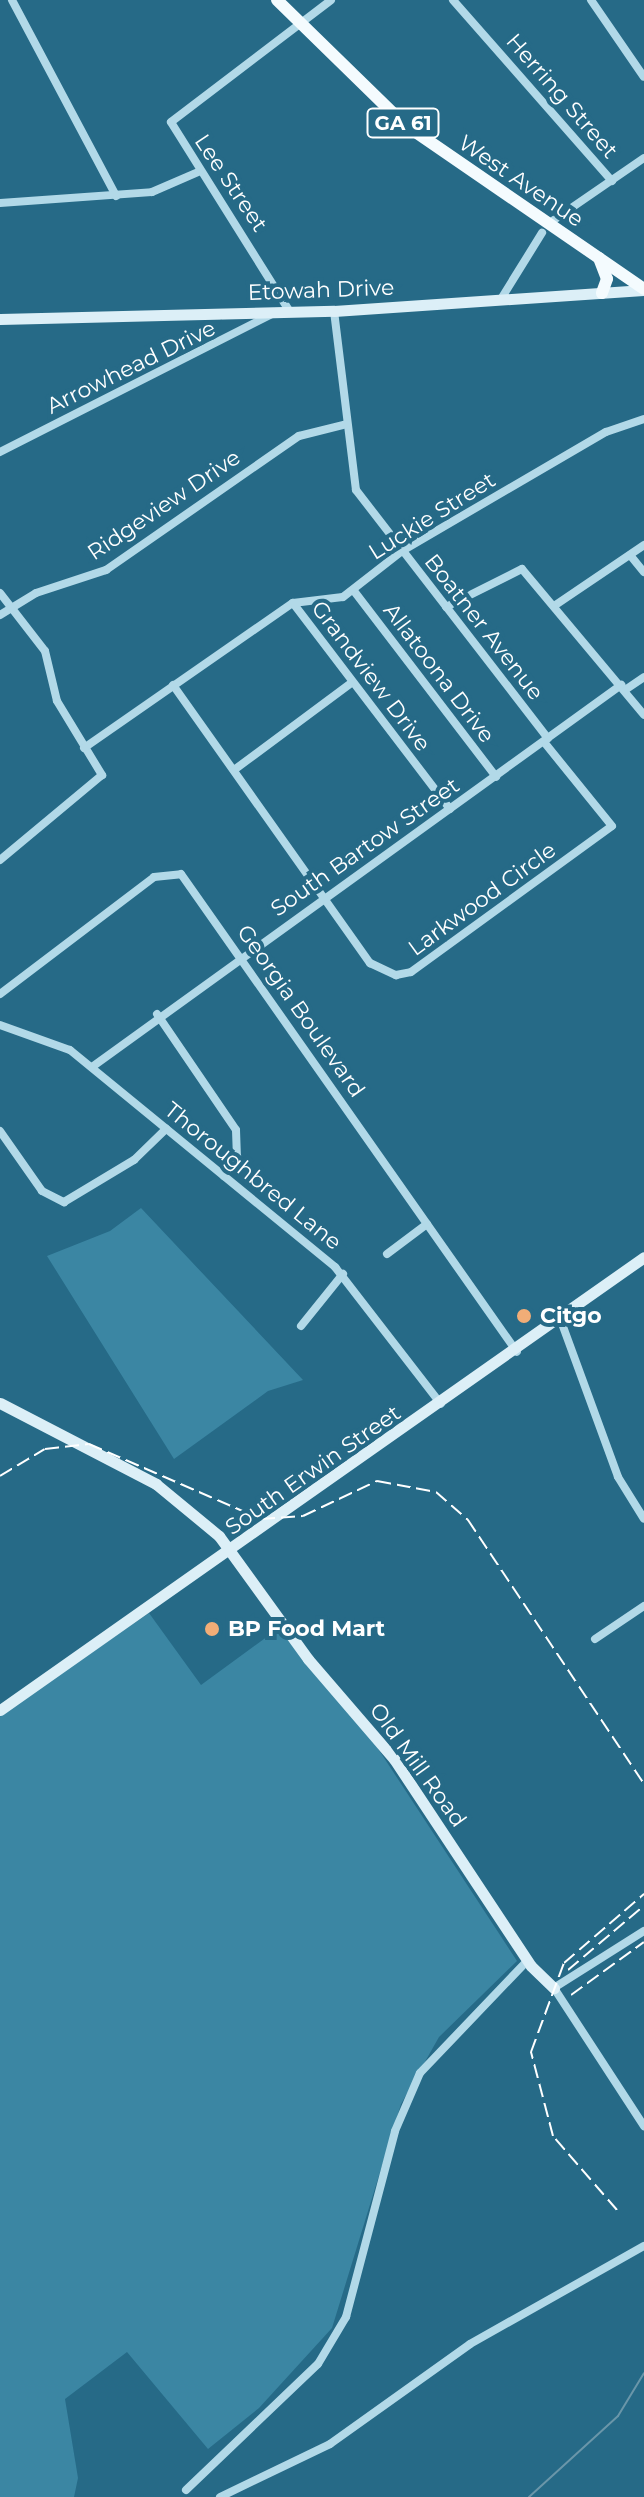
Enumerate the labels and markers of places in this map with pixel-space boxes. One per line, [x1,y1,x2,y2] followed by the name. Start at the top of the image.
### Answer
[540,1303,602,1329] place label: Citgo
[515,1307,533,1325] marker: Citgo
[228,1616,385,1642] place label: BP Food Mart
[203,1620,221,1638] marker: BP Food Mart

